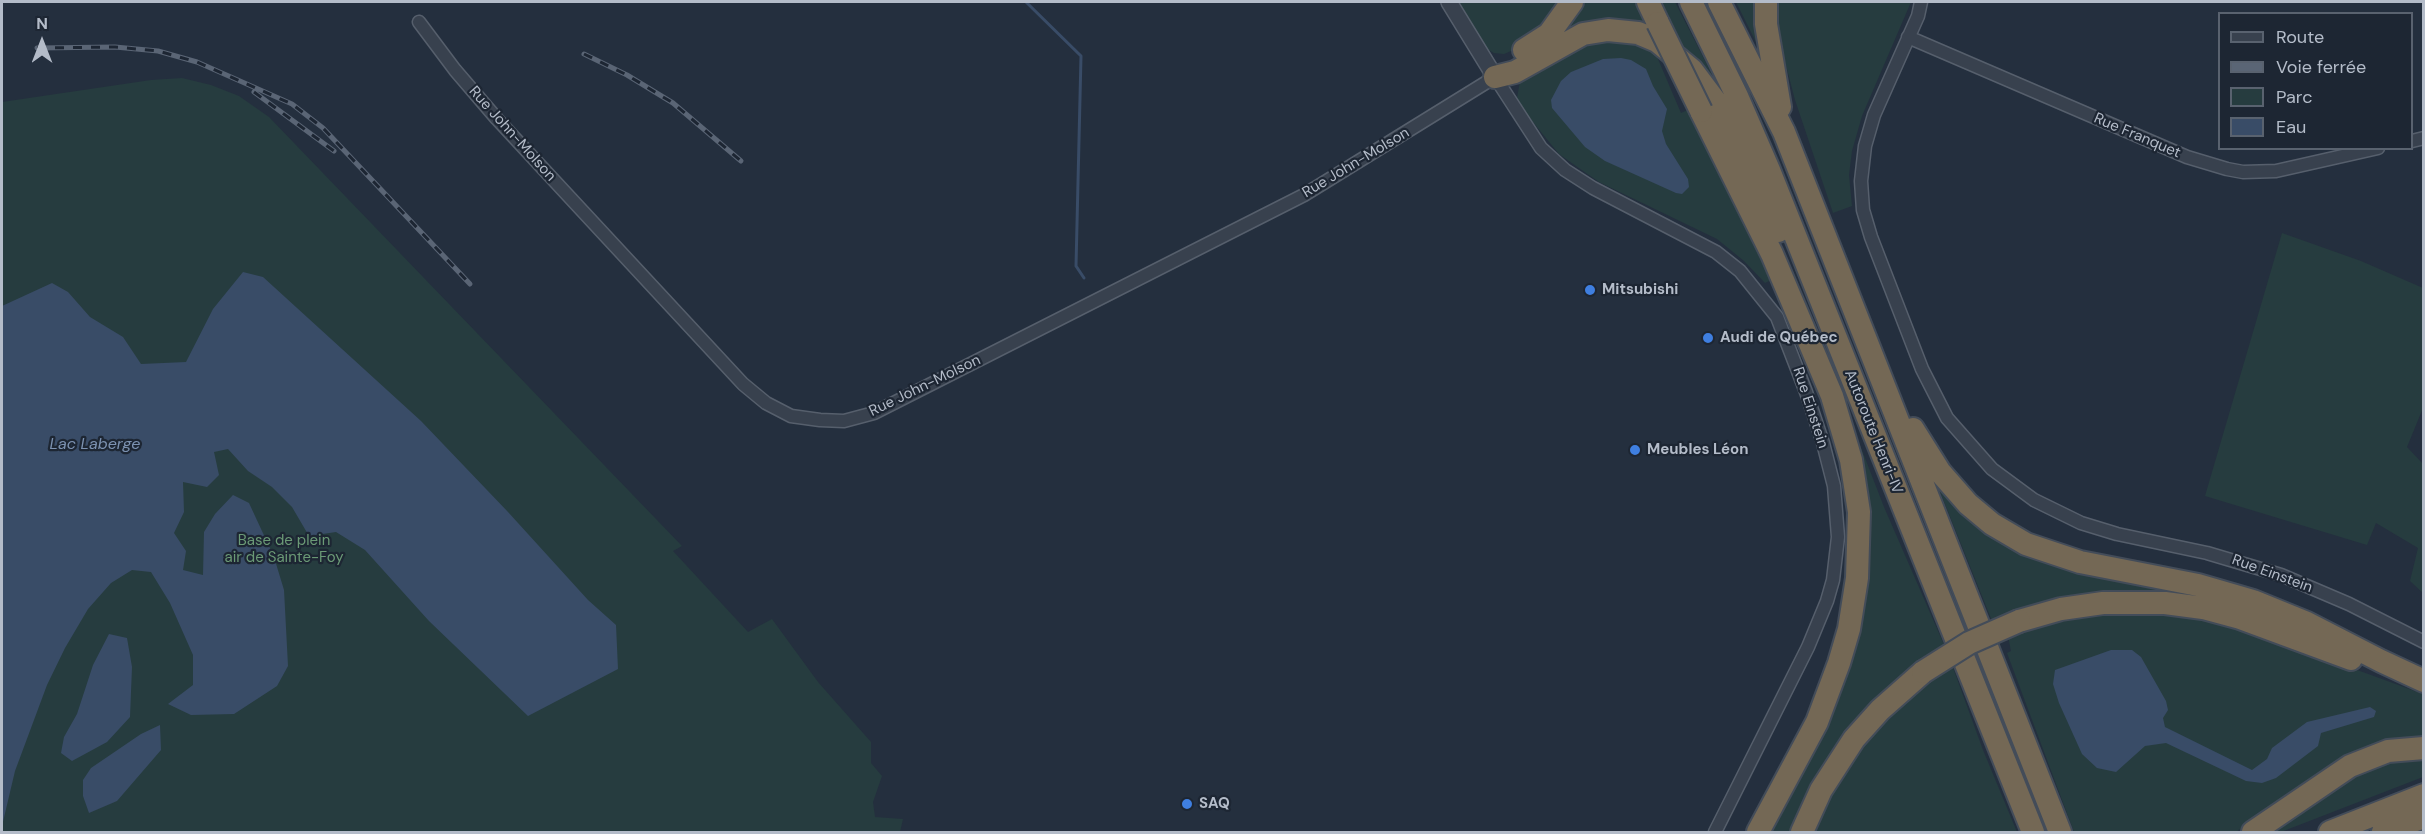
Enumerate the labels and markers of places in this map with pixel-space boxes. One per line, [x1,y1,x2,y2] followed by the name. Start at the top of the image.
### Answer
[1602,281,1678,299] place label: Mitsubishi
[1583,283,1597,297] marker: Mitsubishi
[1720,329,1838,347] place label: Audi de Québec
[1701,331,1715,345] marker: Audi de Québec
[1647,441,1748,459] place label: Meubles Léon
[1628,443,1642,457] marker: Meubles Léon
[1199,795,1230,813] place label: SAQ
[1180,797,1194,811] marker: SAQ

